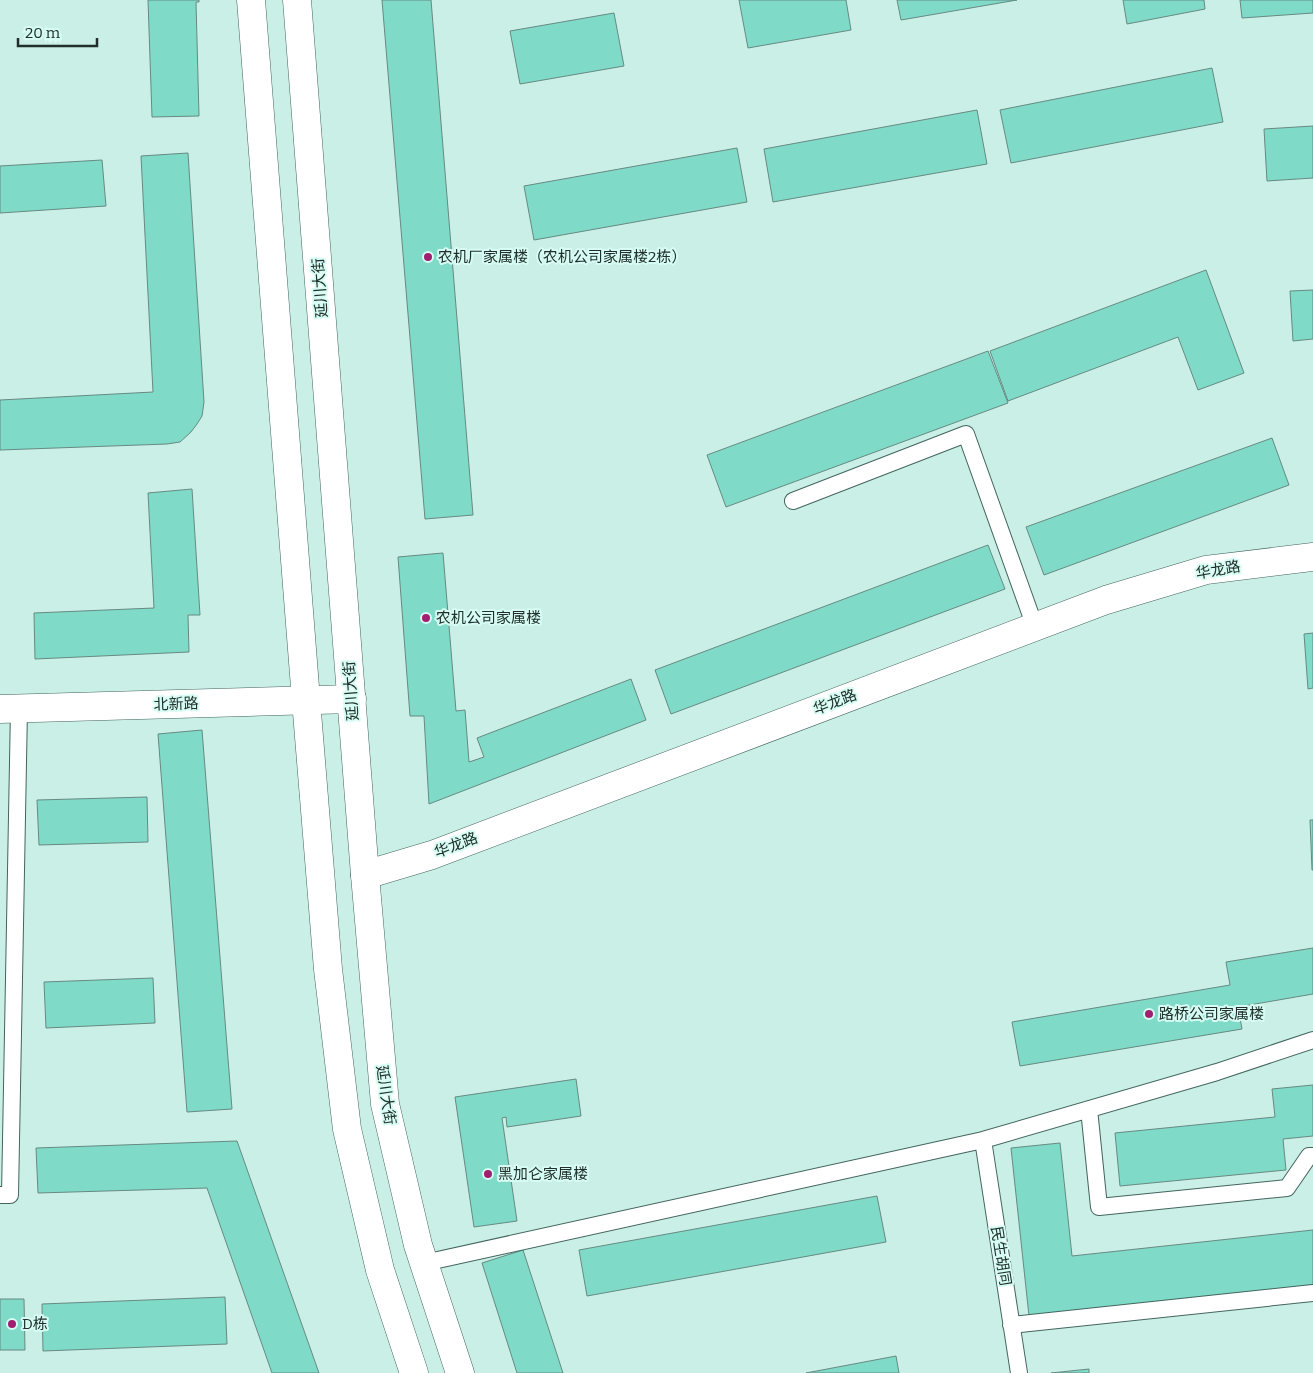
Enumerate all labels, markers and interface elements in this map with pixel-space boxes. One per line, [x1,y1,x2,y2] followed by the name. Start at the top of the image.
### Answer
[18,15,96,47] scale bar
[25,24,61,42] text: 20 m
[438,248,686,266] place label: 农机厂家属楼（农机公司家属楼2栋）
[422,251,434,263] marker: 农机厂家属楼（农机公司家属楼2栋）
[309,257,331,319] street label: 延川大街
[1194,557,1242,583] street label: 华龙路
[436,609,541,627] place label: 农机公司家属楼
[420,612,432,624] marker: 农机公司家属楼
[340,660,362,722] street label: 延川大街
[811,686,859,718] street label: 华龙路
[153,694,199,714] street label: 北新路
[432,829,480,861] street label: 华龙路
[1159,1005,1264,1023] place label: 路桥公司家属楼
[1143,1008,1155,1020] marker: 路桥公司家属楼
[373,1064,399,1126] street label: 延川大街
[498,1165,588,1183] place label: 黑加仑家属楼
[482,1168,494,1180] marker: 黑加仑家属楼
[987,1225,1015,1287] street label: 民生胡同
[22,1315,48,1333] place label: D栋
[6,1318,18,1330] marker: D栋

